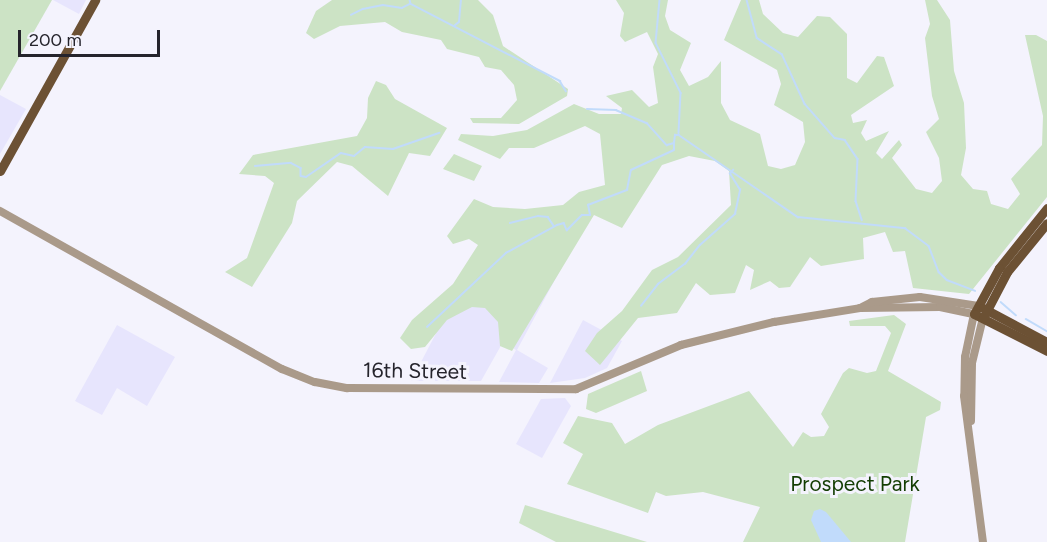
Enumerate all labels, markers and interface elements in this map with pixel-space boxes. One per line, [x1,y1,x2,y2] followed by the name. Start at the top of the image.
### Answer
[21,18,164,56] scale bar
[29,29,82,51] text: 200 m
[363,357,467,385] street label: 16th Street
[790,471,920,497] park label: Prospect Park

